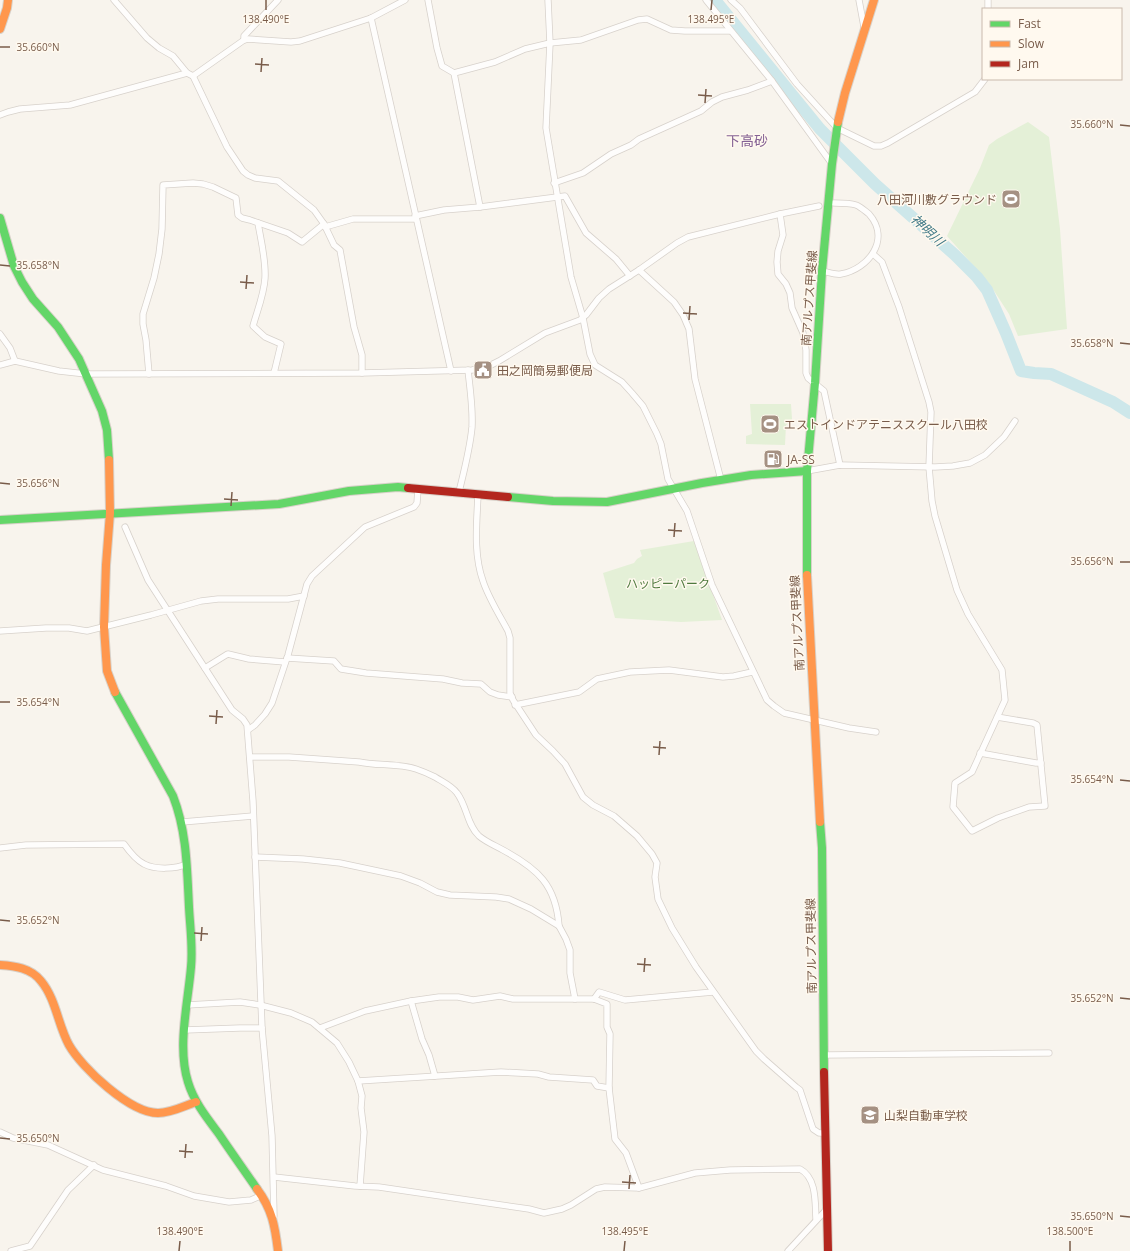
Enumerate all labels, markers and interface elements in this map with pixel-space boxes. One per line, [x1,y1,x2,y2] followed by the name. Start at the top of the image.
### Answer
[982,8,1122,80] legend
[243,12,289,26] text: 138.490°E
[688,12,734,26] text: 138.495°E
[1018,15,1041,32] text: Fast
[1018,35,1045,52] text: Slow
[16,40,60,54] text: 35.660°N
[1017,55,1039,72] text: Jam
[1070,117,1114,131] text: 35.660°N
[726,131,768,150] district label: 下高砂
[1000,188,1022,210] sports icon: 八田河川敷グラウンド
[877,191,997,208] place label: 八田河川敷グラウンド
[908,210,950,251] water label: 神明川
[797,250,821,346] street label: 南アルプス甲斐線
[16,258,60,272] text: 35.658°N
[1070,336,1114,350] text: 35.658°N
[472,359,494,381] public building icon: 田之岡簡易郵便局
[497,362,593,379] place label: 田之岡簡易郵便局
[759,413,781,435] sports icon: エストインドアテニススクール八田校
[784,416,988,433] place label: エストインドアテニススクール八田校
[762,448,784,470] fuel station icon: JA-SS
[786,451,815,468] place label: JA-SS
[16,476,60,490] text: 35.656°N
[1070,554,1114,568] text: 35.656°N
[626,575,710,592] park label: ハッピーパーク
[786,575,808,671] street label: 南アルプス甲斐線
[16,695,60,709] text: 35.654°N
[1070,772,1114,786] text: 35.654°N
[802,898,820,994] street label: 南アルプス甲斐線
[16,913,60,927] text: 35.652°N
[1070,991,1114,1005] text: 35.652°N
[859,1104,881,1126] school or university icon: 山梨自動車学校
[884,1107,968,1124] place label: 山梨自動車学校
[16,1131,60,1145] text: 35.650°N
[1070,1209,1114,1223] text: 35.650°N
[157,1224,203,1238] text: 138.490°E
[602,1224,648,1238] text: 138.495°E
[1047,1224,1093,1238] text: 138.500°E

